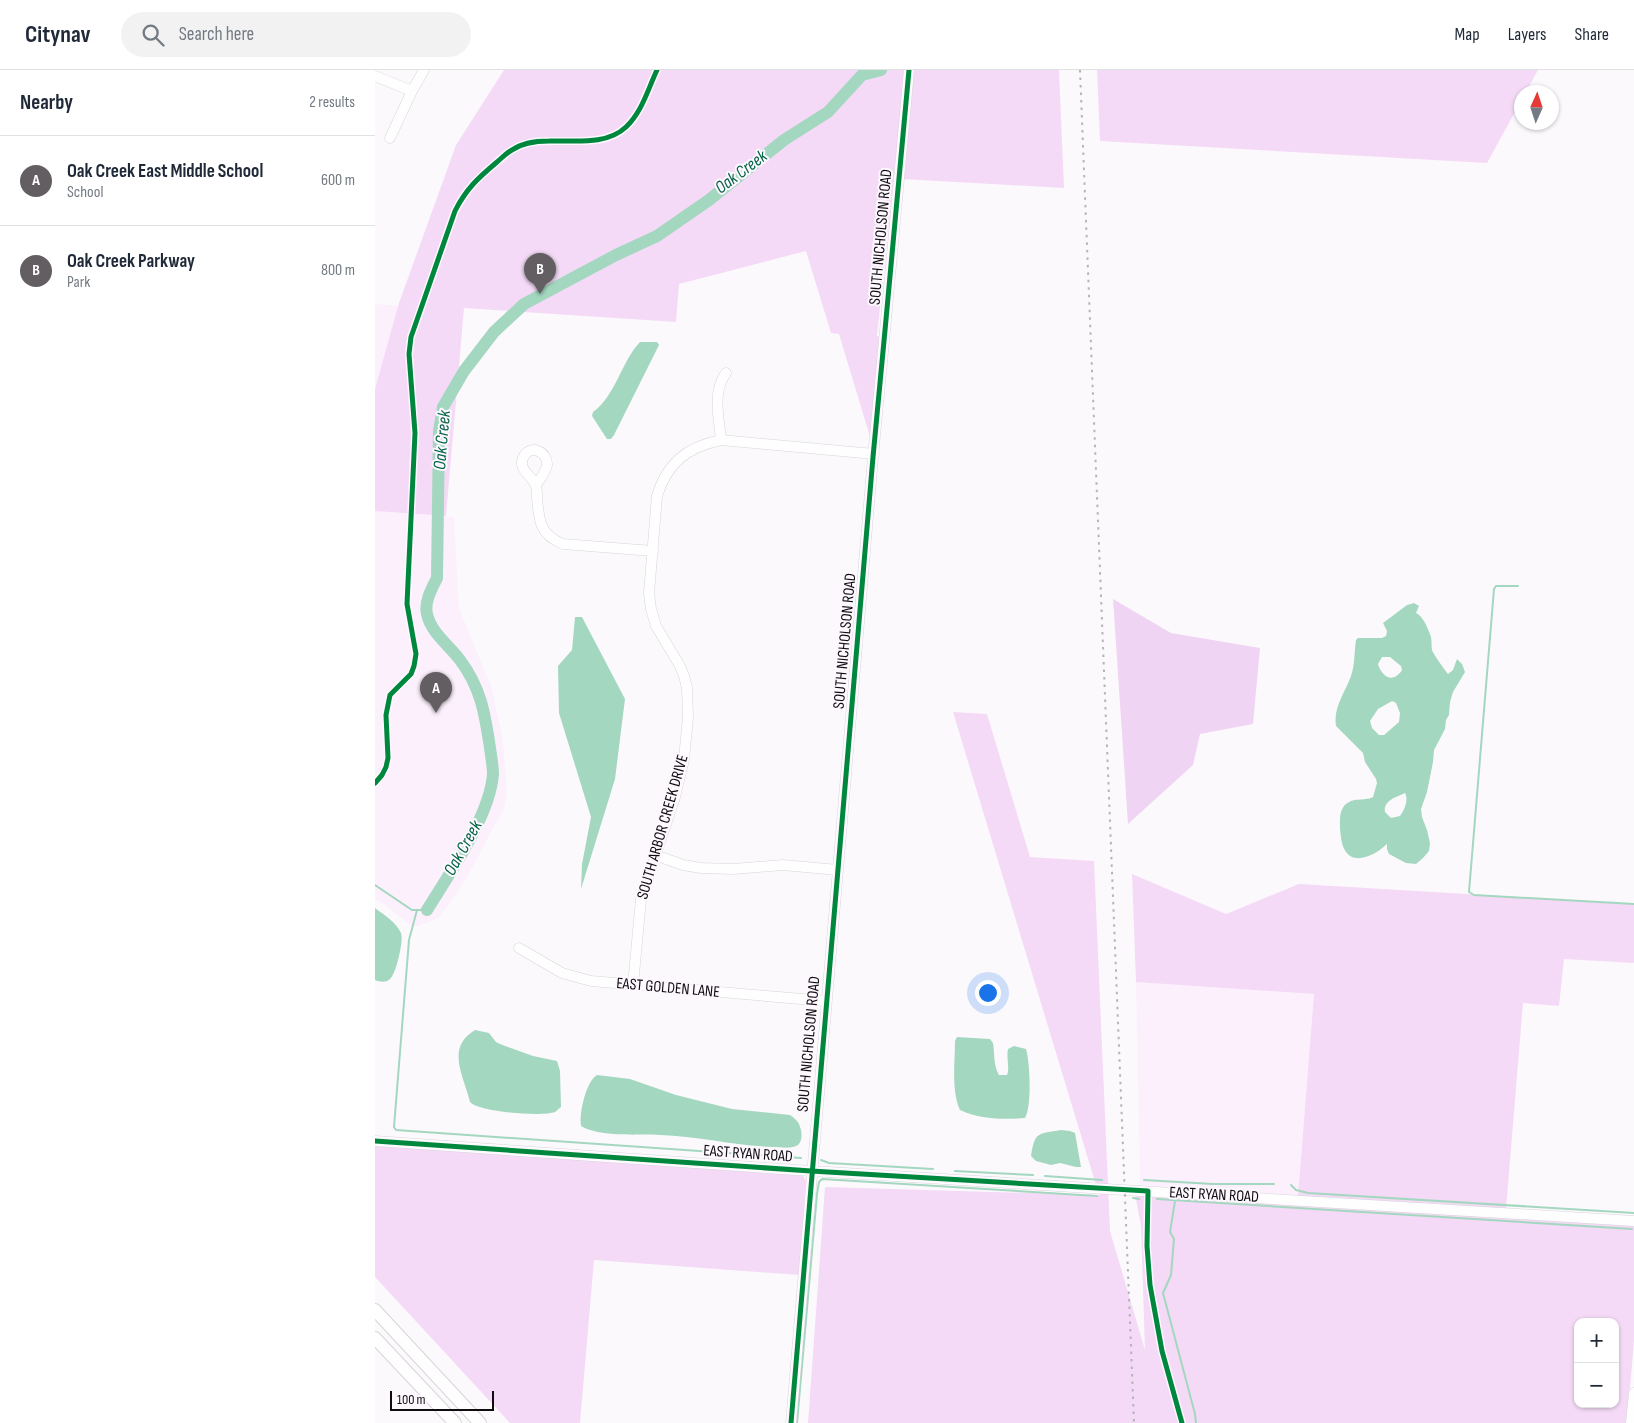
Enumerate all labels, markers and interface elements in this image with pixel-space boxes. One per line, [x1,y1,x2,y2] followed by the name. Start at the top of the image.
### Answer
[121,12,471,57] search box
[25,20,91,49] text: Citynav
[139,21,167,49] icon: search
[179,23,254,46] text: Search here
[1455,24,1480,45] text: Map
[1508,24,1547,45] text: Layers
[1575,24,1609,45] text: Share
[1514,85,1559,130] north arrow
[20,90,73,115] text: Nearby
[309,93,355,112] text: 2 results
[711,145,772,198] water label: Oak Creek
[67,160,263,183] text: Oak Creek East Middle School
[866,168,896,306] street label: SOUTH NICHOLSON ROAD
[32,171,40,190] text: A
[321,171,355,190] text: 600 m
[67,183,103,202] text: School
[67,250,195,273] text: Oak Creek Parkway
[524,253,556,294] pin: B
[32,261,40,280] text: B
[321,261,355,280] text: 800 m
[67,273,90,292] text: Park
[429,408,455,471] water label: Oak Creek
[830,572,860,710] street label: SOUTH NICHOLSON ROAD
[420,672,452,713] pin: A
[633,753,693,901] street label: SOUTH ARBOR CREEK DRIVE
[439,816,487,879] water label: Oak Creek
[615,974,721,1002] street label: EAST GOLDEN LANE
[794,975,824,1113] street label: SOUTH NICHOLSON ROAD
[975,980,1001,1006] your location
[703,1141,793,1167] street label: EAST RYAN ROAD
[1169,1183,1259,1207] street label: EAST RYAN ROAD
[1574,1318,1619,1408] map controls
[1574,1318,1619,1363] button: +
[1574,1363,1619,1408] button: −
[390,1388,494,1411] scale bar
[397,1391,426,1408] text: 100 m

